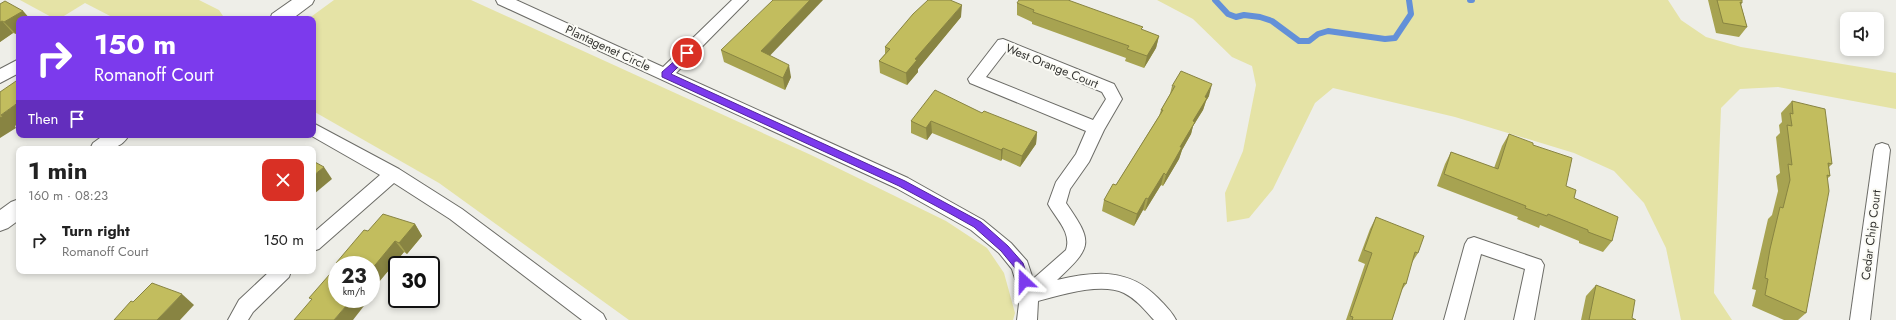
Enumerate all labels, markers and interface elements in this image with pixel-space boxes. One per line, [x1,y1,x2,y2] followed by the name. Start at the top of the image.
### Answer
[1840,12,1884,56] map controls
[1840,12,1884,56] button: sound
[563,20,653,76] street label: Plantagenet Circle
[94,24,176,65] text: 150 m
[28,32,80,84] icon: right
[670,36,704,70] pin
[1003,39,1101,93] street label: West Orange Court
[676,42,698,64] icon: arrive
[94,62,214,88] text: Romanoff Court
[28,108,58,130] text: Then
[66,108,88,130] icon: arrive
[28,153,88,188] text: 1 min
[262,159,304,201] button: close
[28,186,108,205] text: 160 m · 08:23
[1857,189,1885,281] street label: Cedar Chip Court
[62,220,130,242] text: Turn right
[28,229,50,251] icon: right
[264,229,304,251] text: 150 m
[62,242,148,261] text: Romanoff Court
[388,256,440,308] speed limit sign: 30
[1003,260,1045,302] position arrow
[341,262,367,291] text: 23
[343,284,365,299] text: km/h

